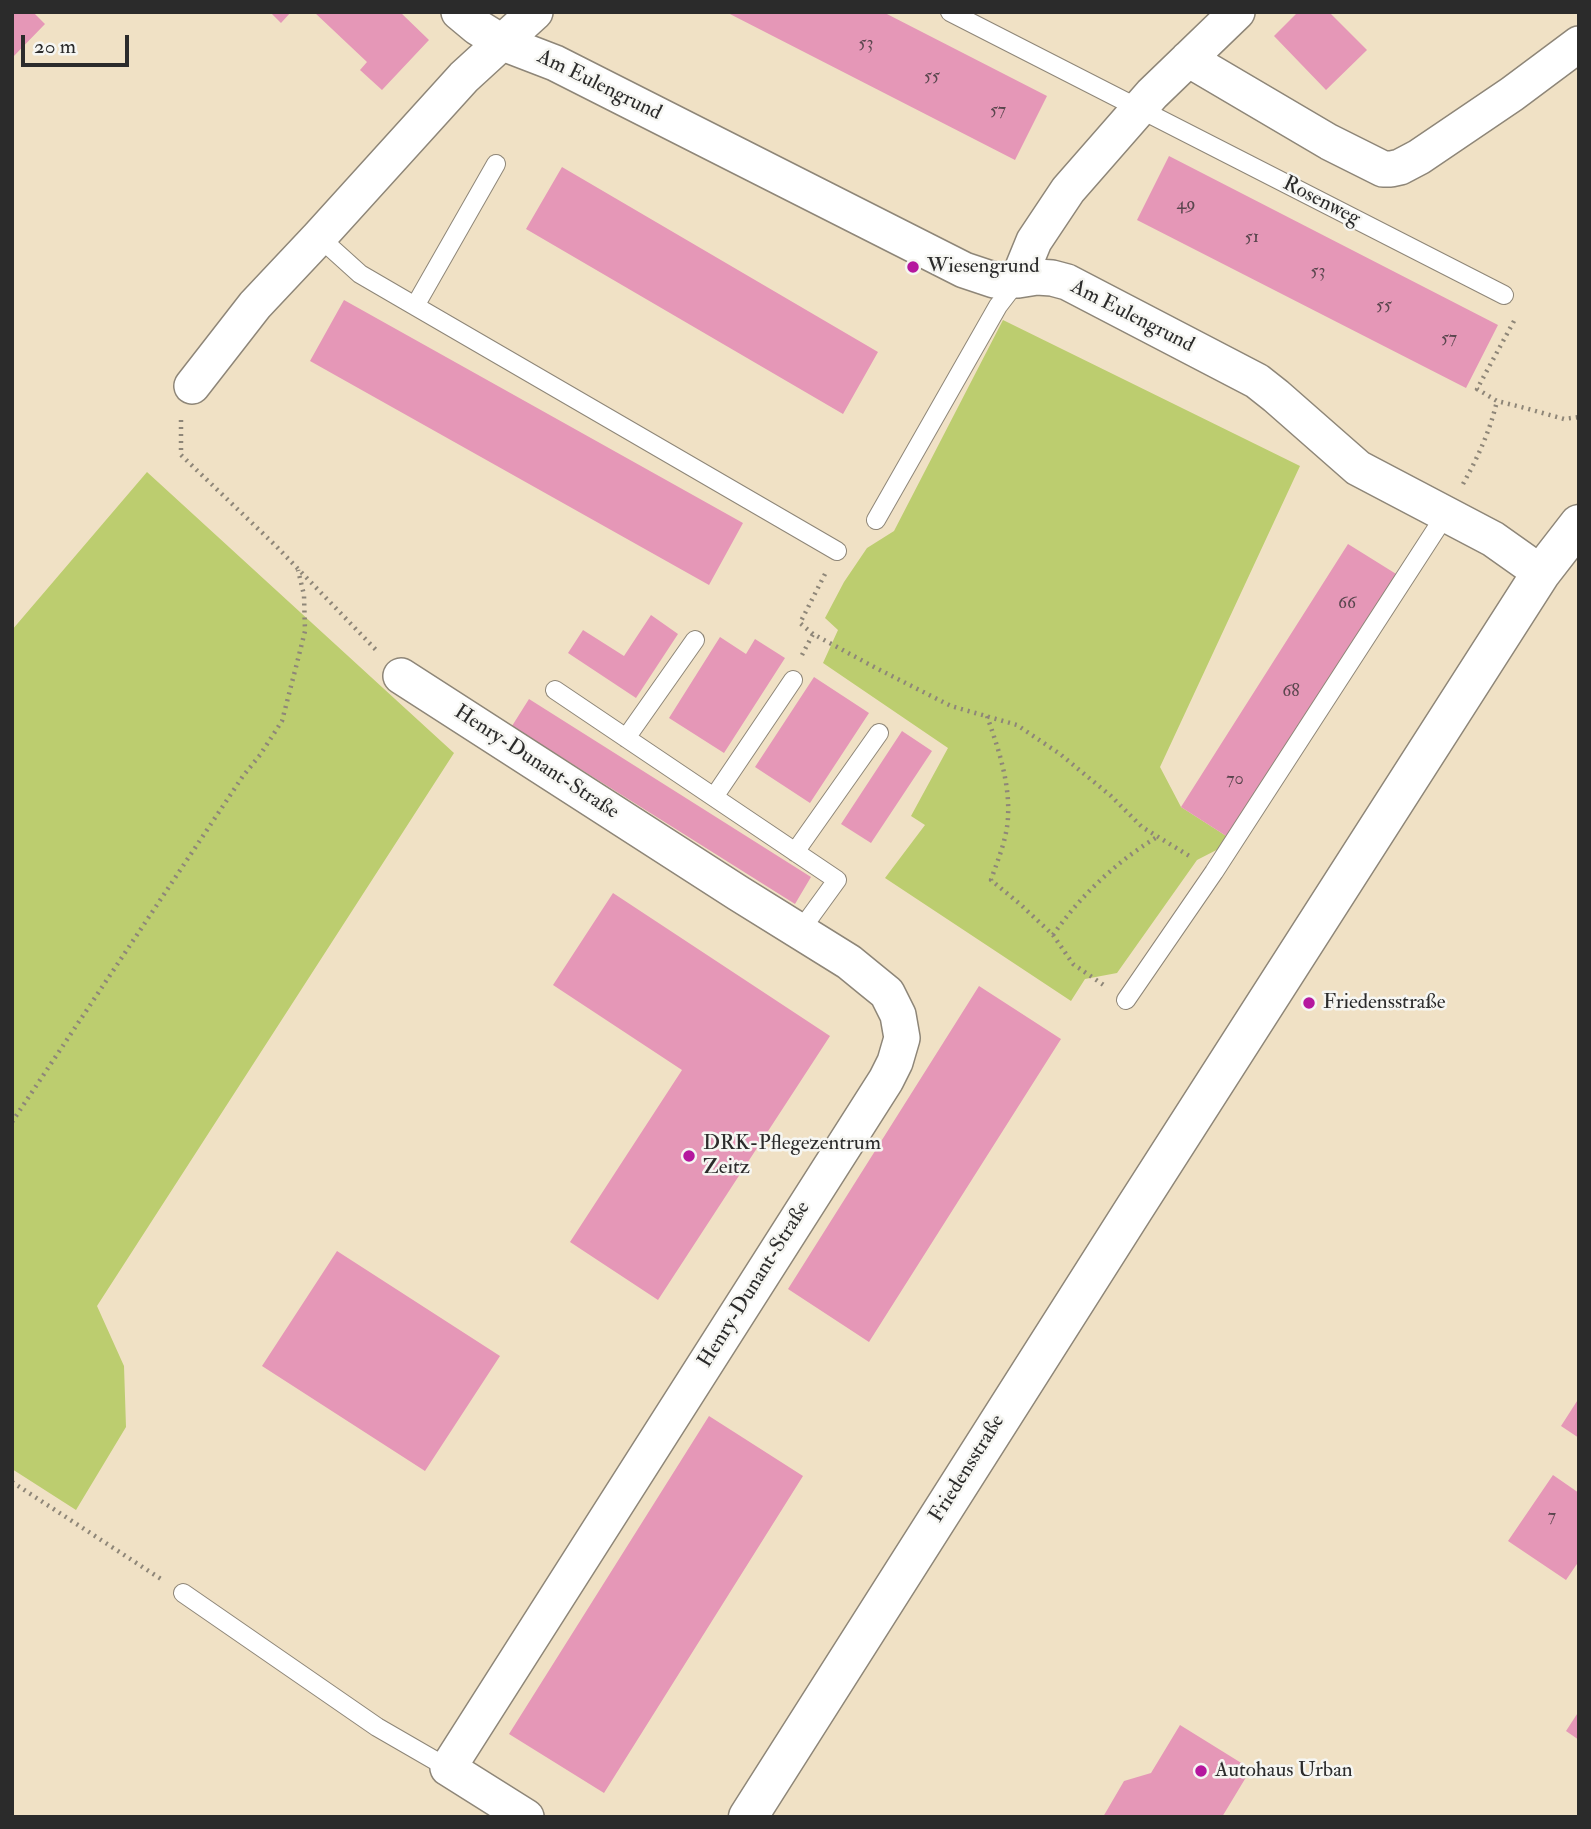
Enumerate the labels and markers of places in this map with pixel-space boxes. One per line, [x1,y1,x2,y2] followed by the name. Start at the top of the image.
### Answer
[927,254,1040,280] place label: Wiesengrund
[905,259,921,275] marker: Wiesengrund
[1323,990,1445,1016] place label: Friedensstraße
[1301,995,1317,1011] marker: Friedensstraße
[703,1131,881,1181] place label: DRK-Pflegezentrum Zeitz
[681,1148,697,1164] marker: DRK-Pflegezentrum Zeitz
[1215,1758,1353,1784] place label: Autohaus Urban
[1193,1763,1209,1779] marker: Autohaus Urban

